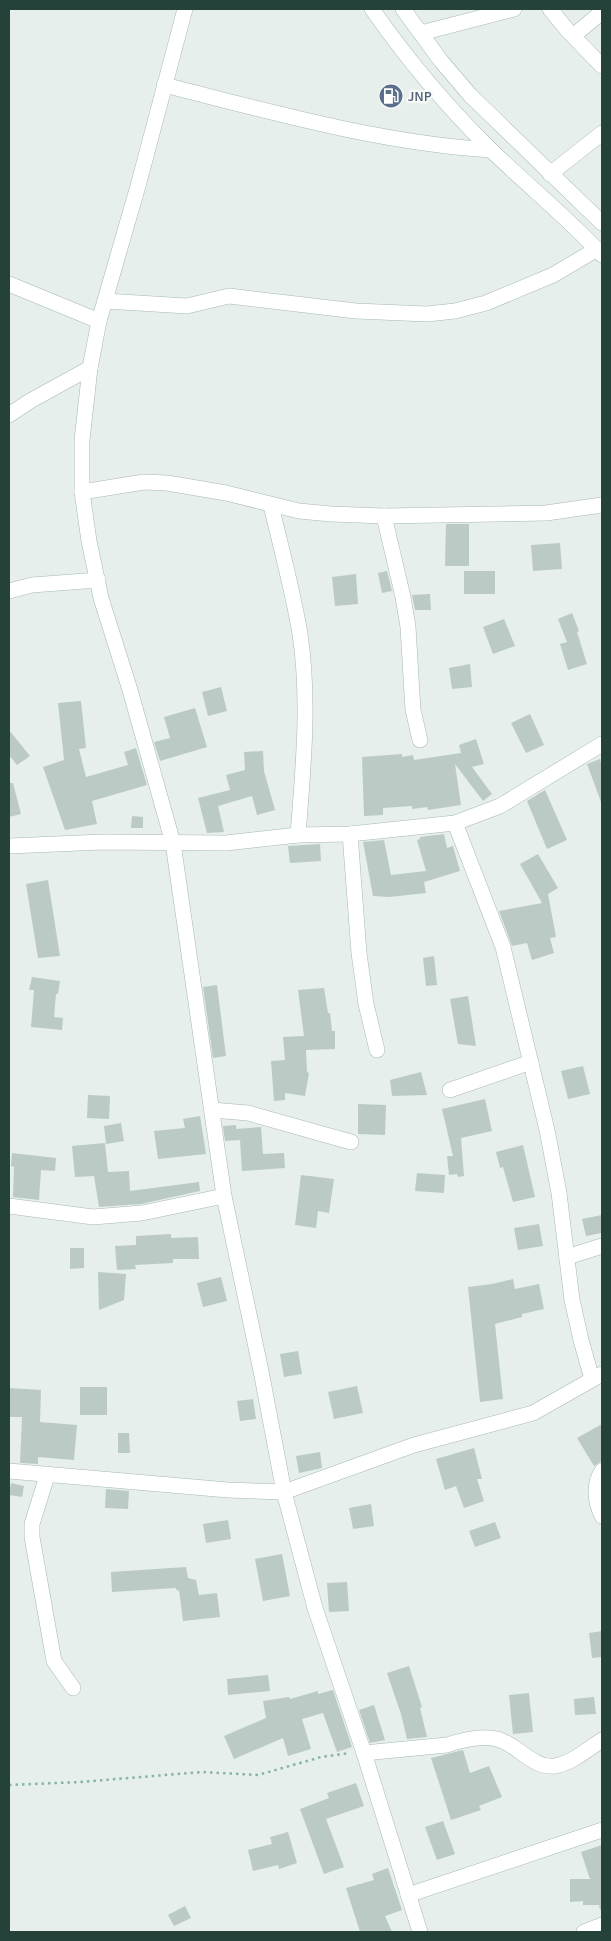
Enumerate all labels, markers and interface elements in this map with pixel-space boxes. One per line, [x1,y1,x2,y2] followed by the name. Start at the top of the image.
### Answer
[378,83,404,109] fuel station icon: JNP
[408,88,432,105] place label: JNP

